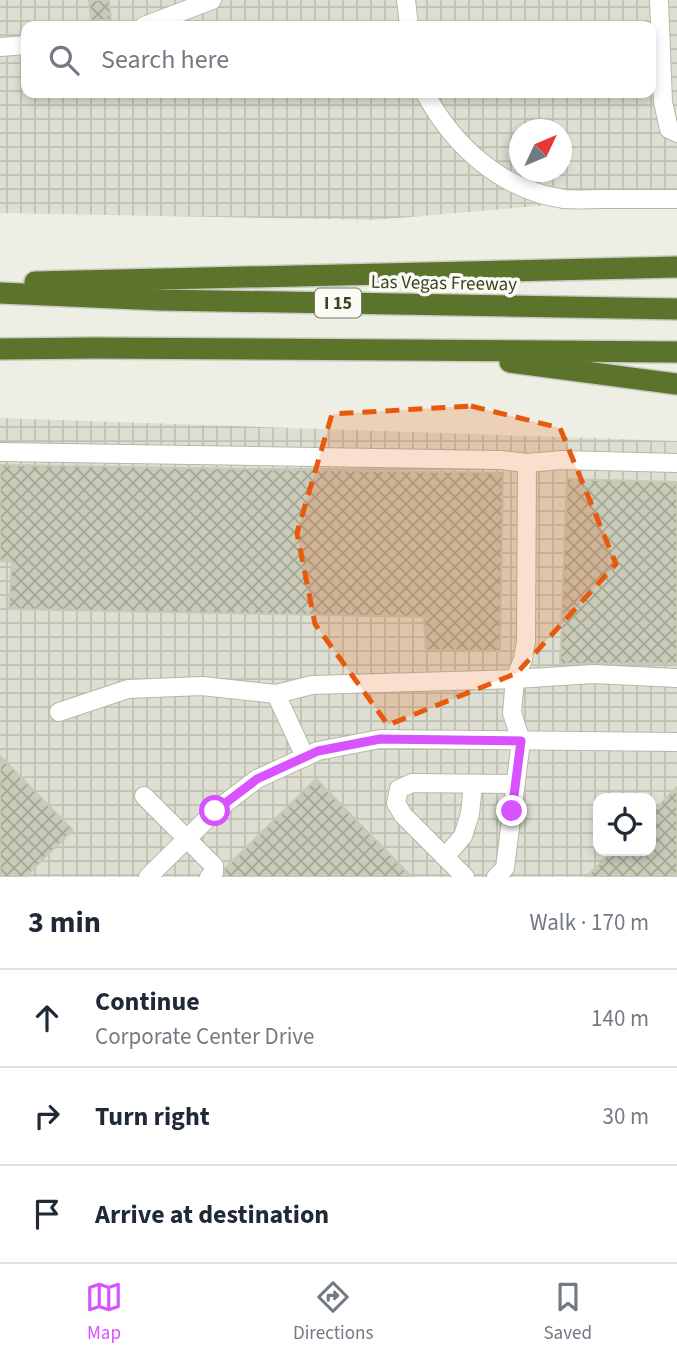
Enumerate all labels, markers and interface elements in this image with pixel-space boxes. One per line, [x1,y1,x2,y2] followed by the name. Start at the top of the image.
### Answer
[21,21,656,98] search box
[45,41,83,79] icon: search
[101,41,229,78] text: Search here
[509,119,572,182] north arrow
[371,269,517,298] street label: Las Vegas Freeway
[315,288,361,318] road number: I 15
[593,793,656,856] map controls
[593,793,656,856] button: locate
[199,795,230,826] route start
[496,795,527,826] route end
[28,901,101,944] text: 3 min
[530,906,649,939] text: Walk · 170 m
[95,983,200,1020] text: Continue
[28,999,66,1037] icon: ahead
[591,1002,649,1035] text: 140 m
[95,1020,314,1053] text: Corporate Center Drive
[28,1097,66,1135] icon: right
[95,1098,210,1135] text: Turn right
[602,1100,649,1133] text: 30 m
[28,1195,66,1233] icon: arrive
[95,1196,329,1233] text: Arrive at destination
[85,1278,123,1347] tab: Map
[293,1278,373,1347] tab: Directions
[543,1278,592,1347] tab: Saved

